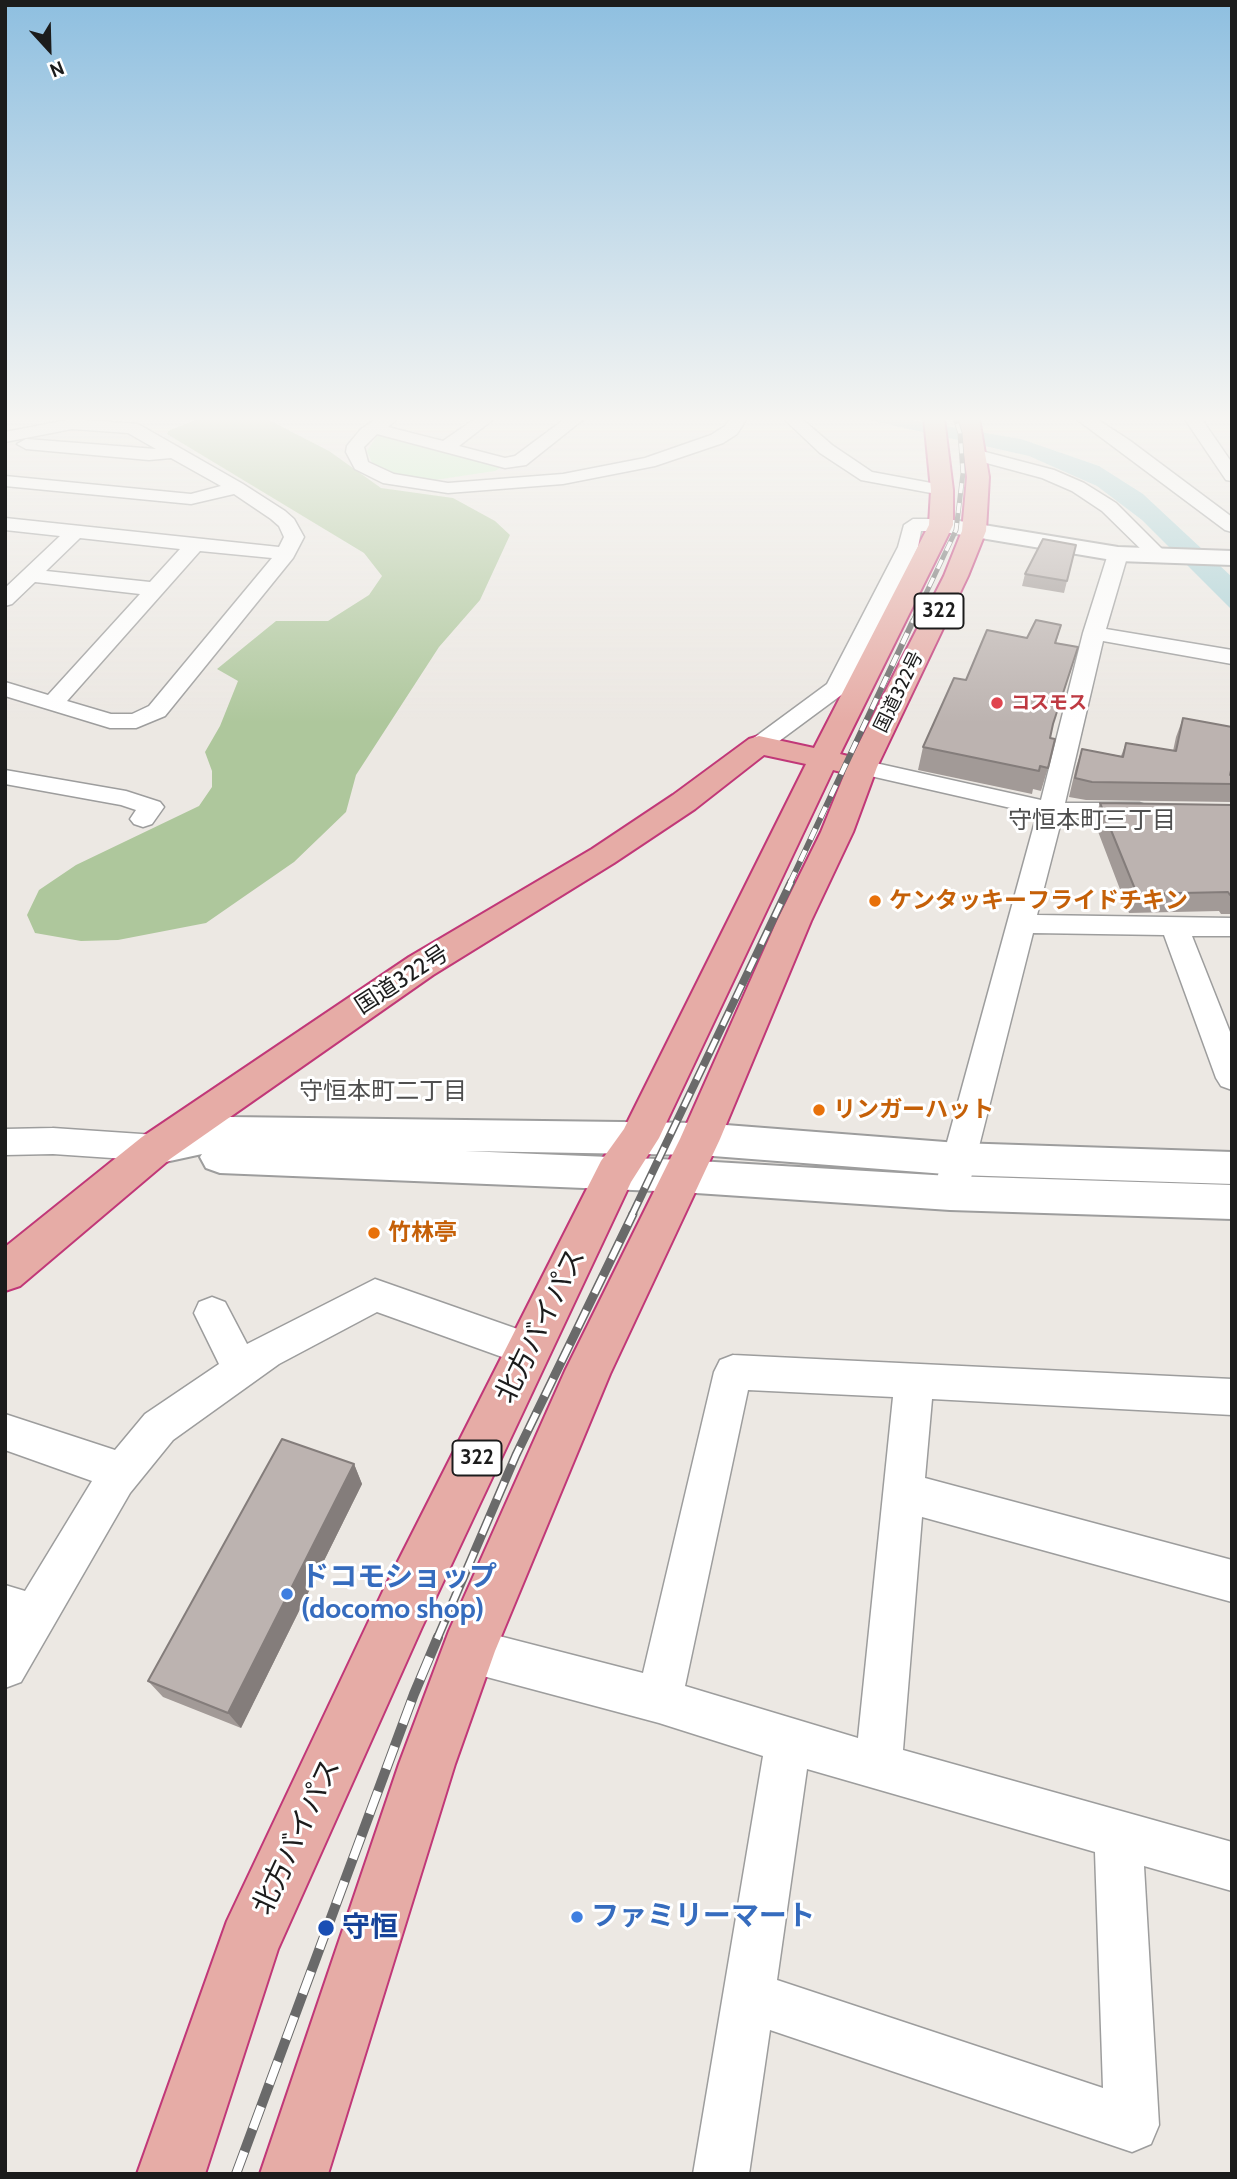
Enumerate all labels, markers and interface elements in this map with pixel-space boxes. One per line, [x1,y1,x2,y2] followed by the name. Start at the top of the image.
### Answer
[14,14,84,84] north arrow
[47,56,68,82] text: N
[914,594,964,628] road number: 322
[870,648,928,736] street label: 国道322号
[1011,692,1087,714] place label: コスモス
[989,695,1005,711] marker: コスモス
[1008,807,1176,835] district label: 守恒本町三丁目
[889,887,1188,915] place label: ケンタッキーフライドチキン
[867,893,883,909] marker: ケンタッキーフライドチキン
[350,940,454,1020] street label: 国道322号
[299,1078,467,1106] district label: 守恒本町二丁目
[833,1096,994,1124] place label: リンガーハット
[811,1102,827,1118] marker: リンガーハット
[388,1219,457,1247] place label: 竹林亭
[366,1225,382,1241] marker: 竹林亭
[489,1243,593,1409] street label: 北方バイパス
[452,1440,502,1476] road number: 322
[301,1561,497,1627] place label: ドコモショップ (docomo shop)
[279,1586,295,1602] marker: ドコモショップ (docomo shop)
[246,1754,348,1920] street label: 北方バイパス
[591,1900,815,1934] place label: ファミリーマート
[569,1909,585,1925] marker: ファミリーマート
[342,1911,398,1945] place label: 守恒
[316,1918,336,1938] marker: 守恒

